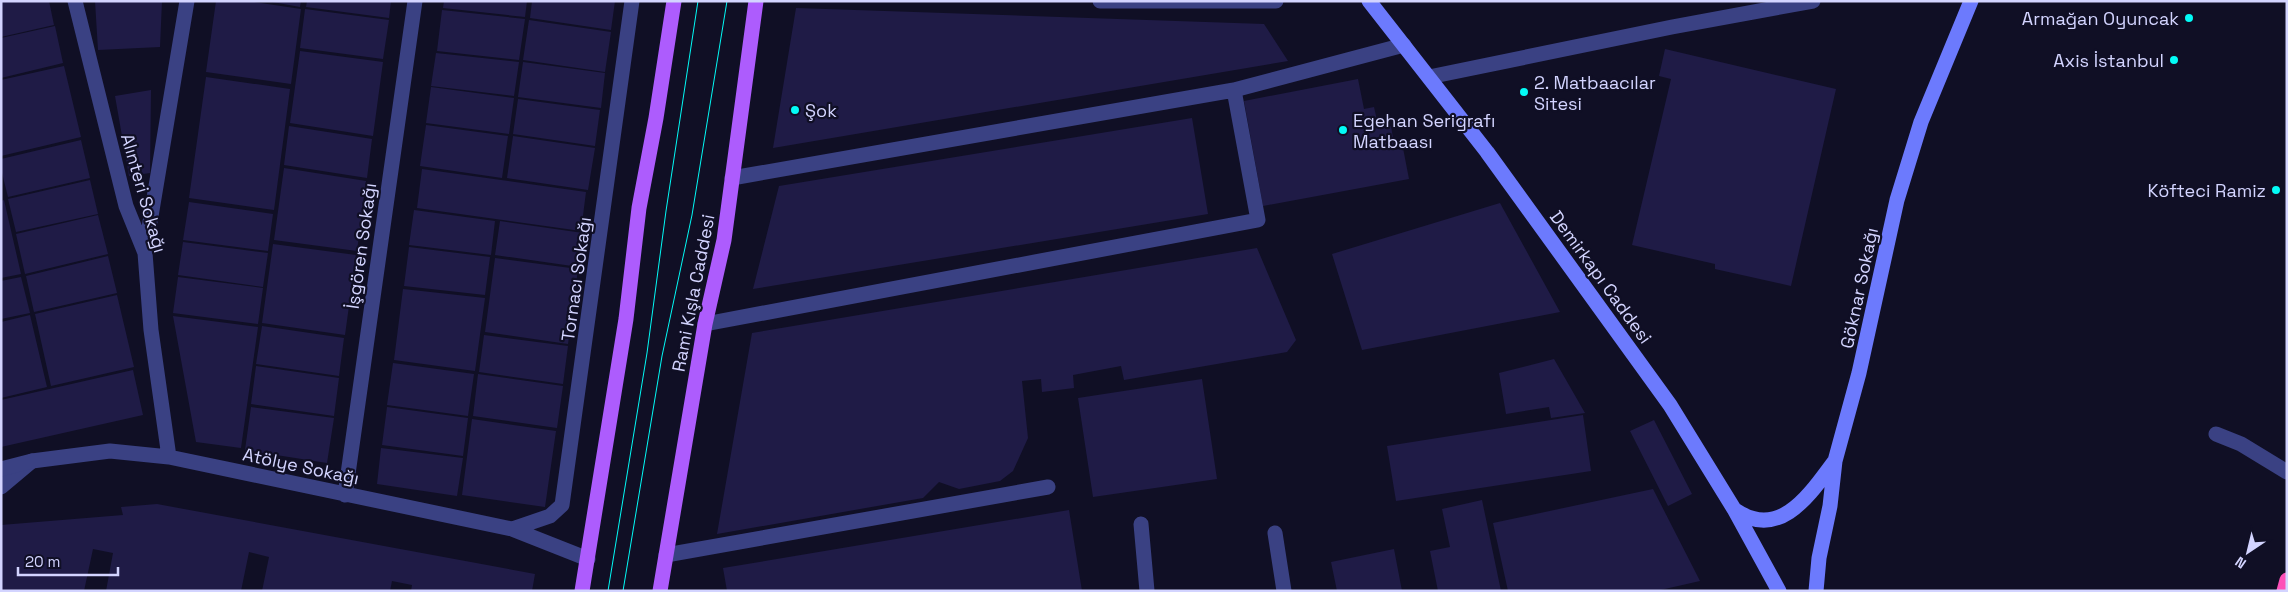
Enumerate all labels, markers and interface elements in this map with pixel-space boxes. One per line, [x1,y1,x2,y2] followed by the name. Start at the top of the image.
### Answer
[2022,7,2179,30] place label: Armağan Oyuncak
[2183,12,2195,24] marker: Armağan Oyuncak
[2053,49,2164,72] place label: Axis İstanbul
[2168,54,2180,66] marker: Axis İstanbul
[1534,71,1656,115] place label: 2. Matbaacılar Sitesi
[1518,86,1530,98] marker: 2. Matbaacılar Sitesi
[805,99,837,122] place label: Şok
[789,104,801,116] marker: Şok
[1353,109,1495,153] place label: Egehan Serigrafı Matbaası
[1337,124,1349,136] marker: Egehan Serigrafı Matbaası
[116,131,172,255] street label: Alınteri Sokağı
[2148,179,2266,202] place label: Köfteci Ramiz
[341,182,381,310] street label: İşgören Sokağı
[2270,184,2282,196] marker: Köfteci Ramiz
[1545,206,1657,348] street label: Demirkapı Caddesi
[666,212,720,374] street label: Rami Kışla Caddesi
[556,215,596,343] street label: Tornacı Sokağı
[1835,225,1883,351] street label: Göknar Sokağı
[241,442,361,490] street label: Atölye Sokağı
[2223,527,2273,577] north arrow
[18,544,118,576] scale bar
[25,552,60,571] text: 20 m
[2232,553,2250,573] text: N

